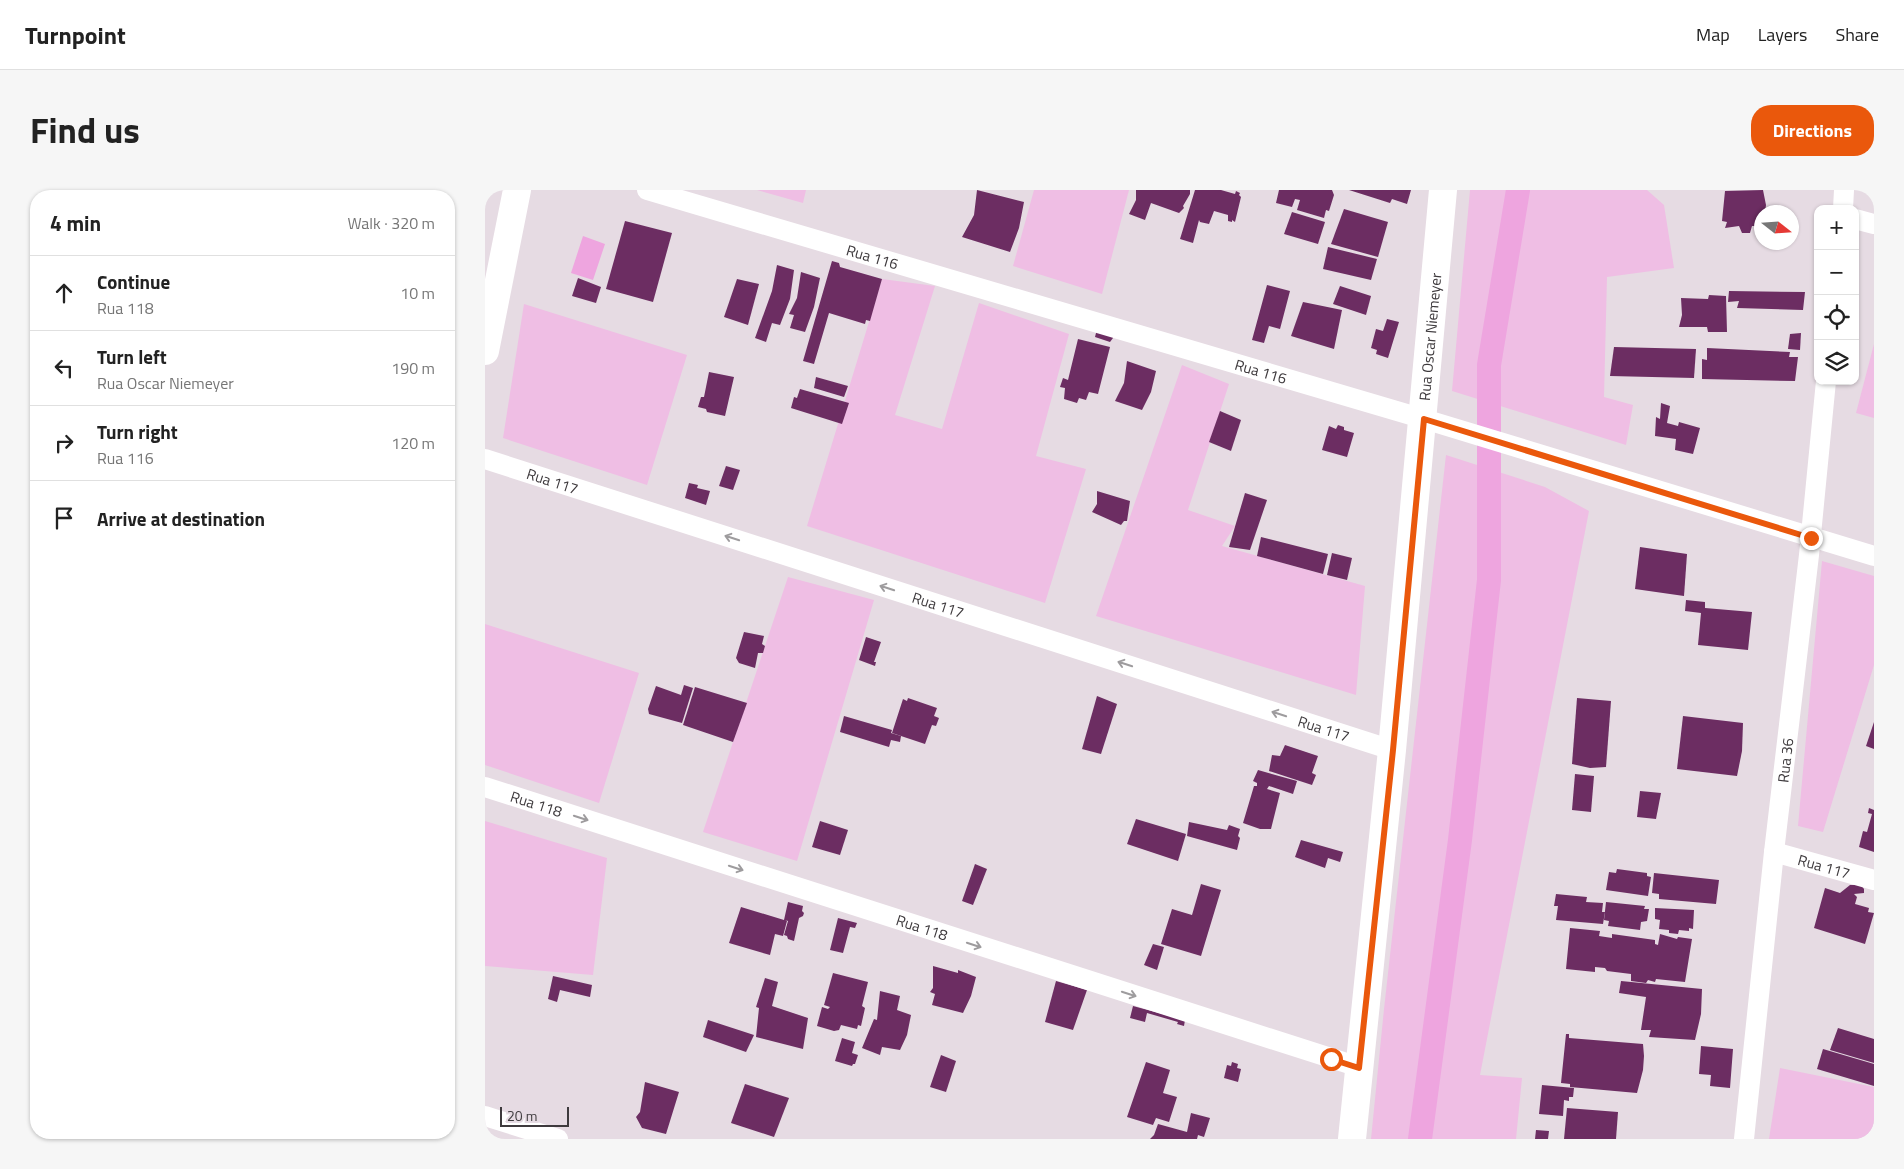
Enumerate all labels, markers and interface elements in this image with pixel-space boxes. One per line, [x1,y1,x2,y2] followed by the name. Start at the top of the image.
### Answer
[25,17,126,53] text: Turnpoint
[1696,21,1730,48] text: Map
[1758,21,1807,48] text: Layers
[1835,21,1879,48] text: Share
[30,103,140,157] text: Find us
[1751,105,1874,156] button: Directions
[1754,205,1799,250] north arrow
[1814,205,1859,385] map controls
[1814,205,1859,250] button: +
[50,207,101,239] text: 4 min
[347,211,435,235] text: Walk · 320 m
[844,238,901,275] street label: Rua 116
[1814,250,1859,295] button: −
[97,267,170,296] text: Continue
[1412,272,1447,402] street label: Rua Oscar Niemeyer
[50,279,78,307] icon: ahead
[400,281,435,305] text: 10 m
[1814,295,1859,340] button: locate
[97,296,154,320] text: Rua 118
[1814,340,1859,385] button: layers
[97,342,167,371] text: Turn left
[1232,352,1290,389] street label: Rua 116
[50,354,78,382] icon: left
[391,356,435,380] text: 190 m
[97,371,234,395] text: Rua Oscar Niemeyer
[97,417,178,446] text: Turn right
[50,429,78,457] icon: right
[391,431,435,455] text: 120 m
[97,446,154,470] text: Rua 116
[524,462,581,500] street label: Rua 117
[50,504,78,532] icon: arrive
[97,504,265,533] text: Arrive at destination
[1800,527,1823,550] route end
[725,533,740,542] one-way arrow
[879,583,895,592] one-way arrow
[909,585,967,623] street label: Rua 117
[1117,659,1133,669] one-way arrow
[1272,709,1288,719] one-way arrow
[1295,709,1353,747] street label: Rua 117
[1771,737,1799,784] street label: Rua 36
[508,784,565,823] street label: Rua 118
[573,814,589,824] one-way arrow
[1795,848,1853,884] street label: Rua 117
[728,864,743,873] one-way arrow
[893,908,951,946] street label: Rua 118
[966,940,982,950] one-way arrow
[1120,990,1136,1000] one-way arrow
[1320,1048,1343,1071] route start
[500,1104,569,1127] scale bar
[507,1105,537,1126] text: 20 m

